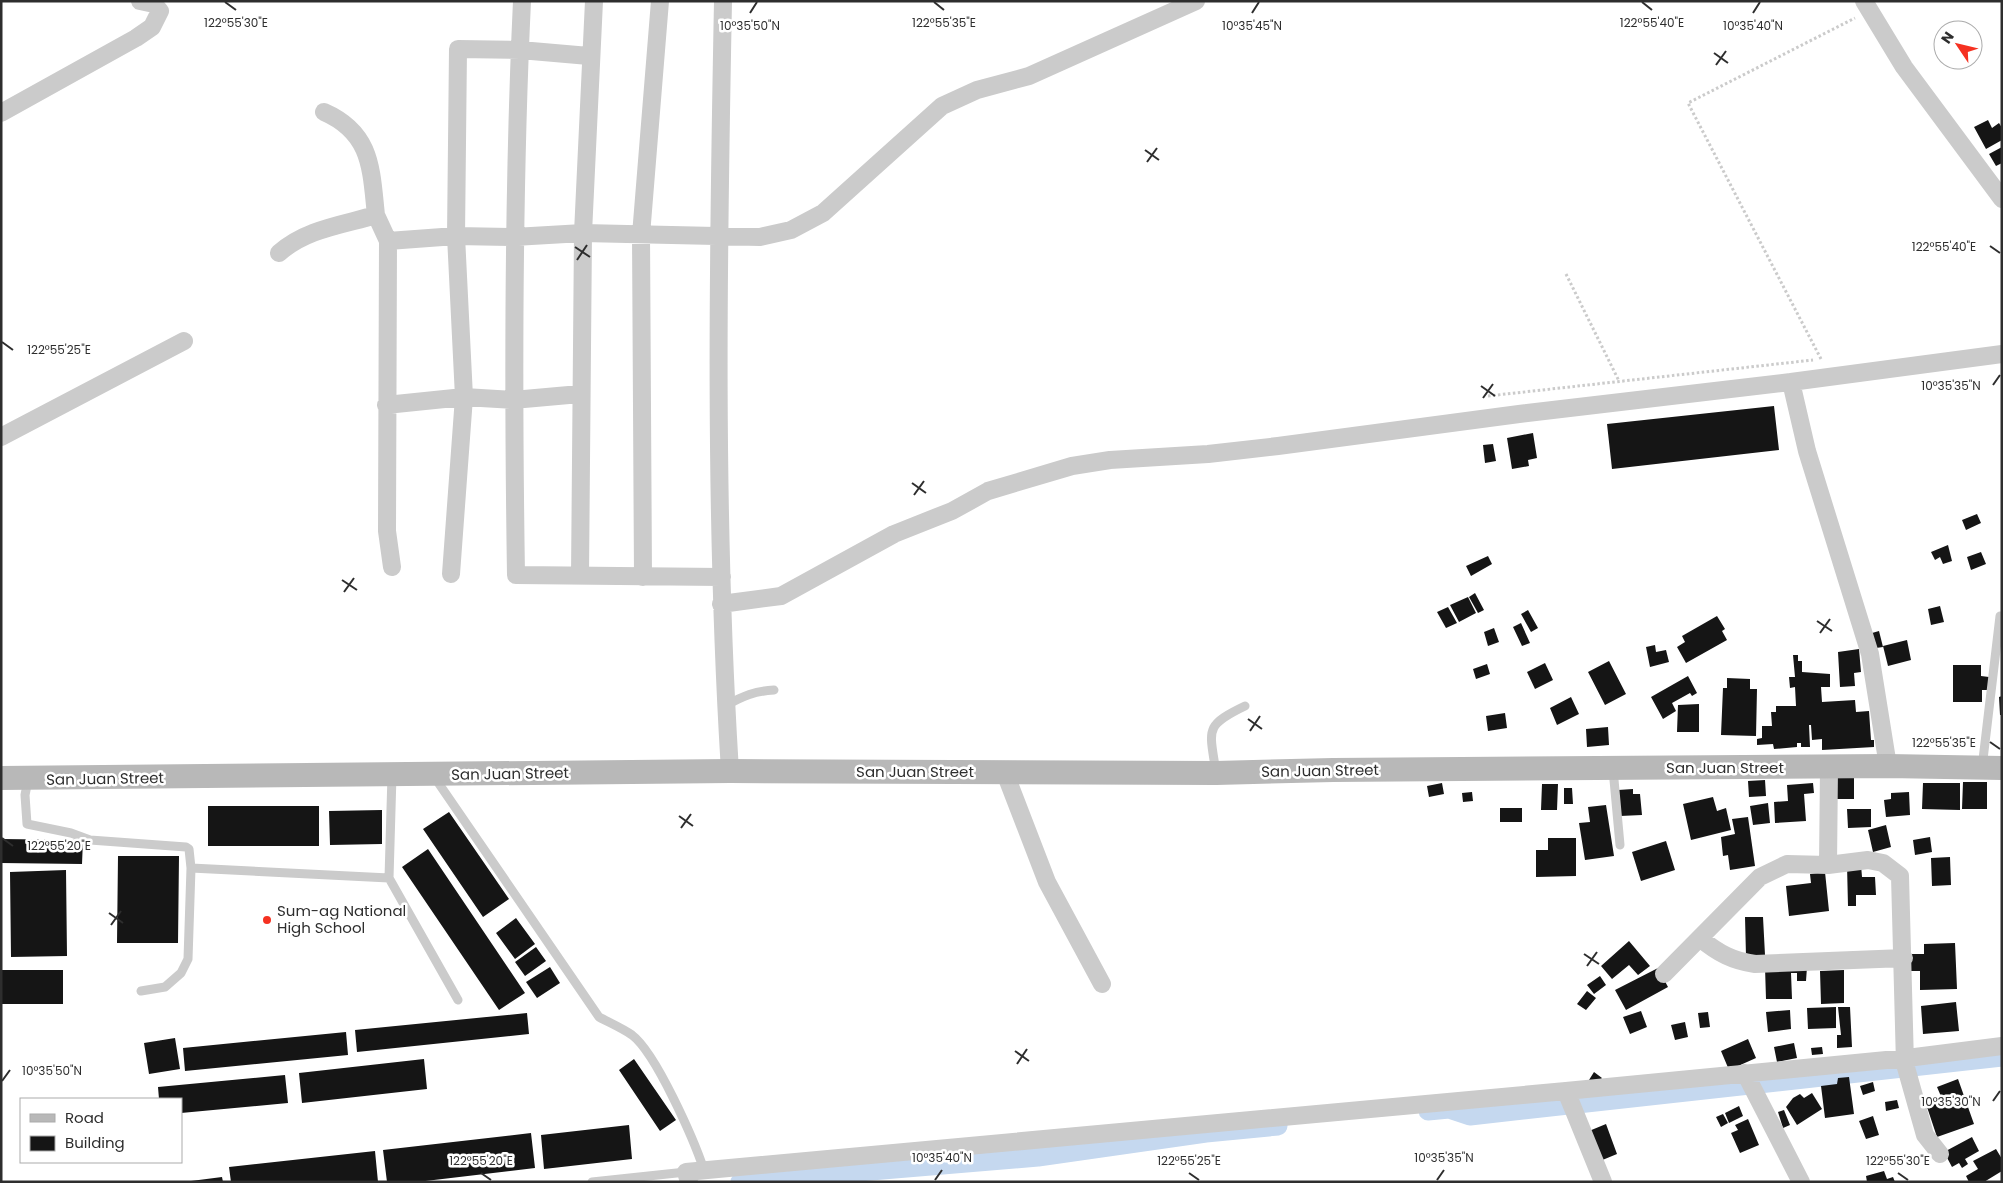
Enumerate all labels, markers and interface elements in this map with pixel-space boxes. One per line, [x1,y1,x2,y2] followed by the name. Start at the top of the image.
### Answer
[204,14,268,31] text: 122°55'30"E
[912,14,976,31] text: 122°55'35"E
[1620,14,1684,31] text: 122°55'40"E
[720,17,780,34] text: 10°35'50"N
[1222,17,1282,34] text: 10°35'45"N
[1723,17,1783,34] text: 10°35'40"N
[1933,20,1983,70] north arrow
[1936,27,1959,48] text: N
[1912,238,1976,255] text: 122°55'40"E
[27,341,91,358] text: 122°55'25"E
[1921,377,1981,394] text: 10°35'35"N
[1912,734,1976,751] text: 122°55'35"E
[1666,757,1784,778] street label: San Juan Street
[1261,759,1379,782] street label: San Juan Street
[856,761,974,782] street label: San Juan Street
[451,762,569,785] street label: San Juan Street
[46,767,164,790] street label: San Juan Street
[27,837,91,854] text: 122°55'20"E
[277,900,406,938] place label: Sum-ag National High School
[261,914,273,926] marker: Sum-ag National High School
[22,1062,82,1079] text: 10°35'50"N
[1921,1093,1981,1110] text: 10°35'30"N
[20,1098,182,1163] legend
[65,1107,104,1128] text: Road
[65,1132,125,1153] text: Building
[912,1149,972,1166] text: 10°35'40"N
[1414,1149,1474,1166] text: 10°35'35"N
[449,1152,513,1169] text: 122°55'20"E
[1157,1152,1221,1169] text: 122°55'25"E
[1866,1152,1930,1169] text: 122°55'30"E

